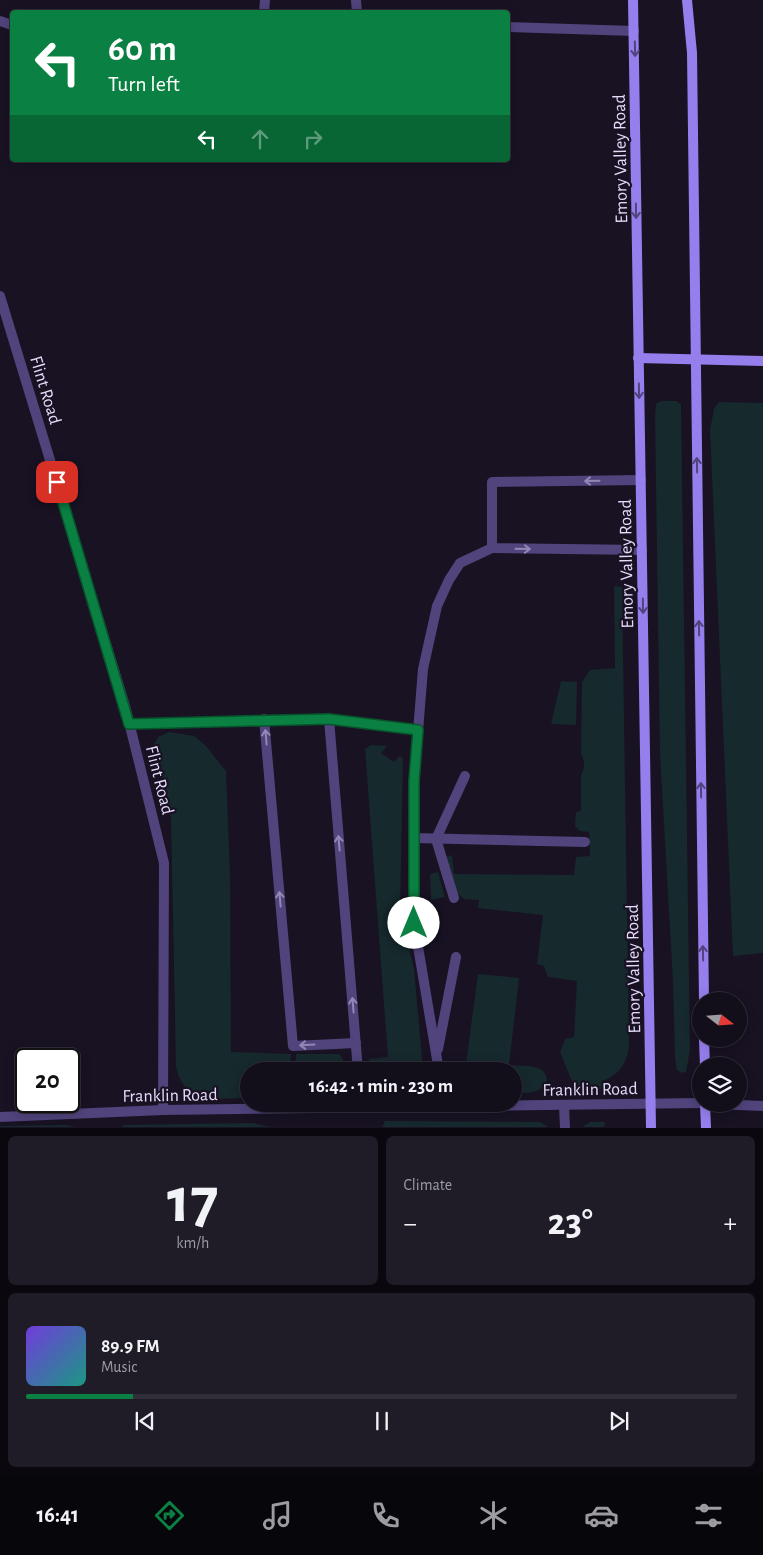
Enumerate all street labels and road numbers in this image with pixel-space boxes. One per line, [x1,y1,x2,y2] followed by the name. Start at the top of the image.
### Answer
[611,94,631,224] street label: Emory Valley Road
[26,354,64,427] street label: Flint Road
[617,499,637,629] street label: Emory Valley Road
[142,744,176,817] street label: Flint Road
[624,904,644,1034] street label: Emory Valley Road
[542,1080,638,1100] street label: Franklin Road
[122,1086,218,1106] street label: Franklin Road

